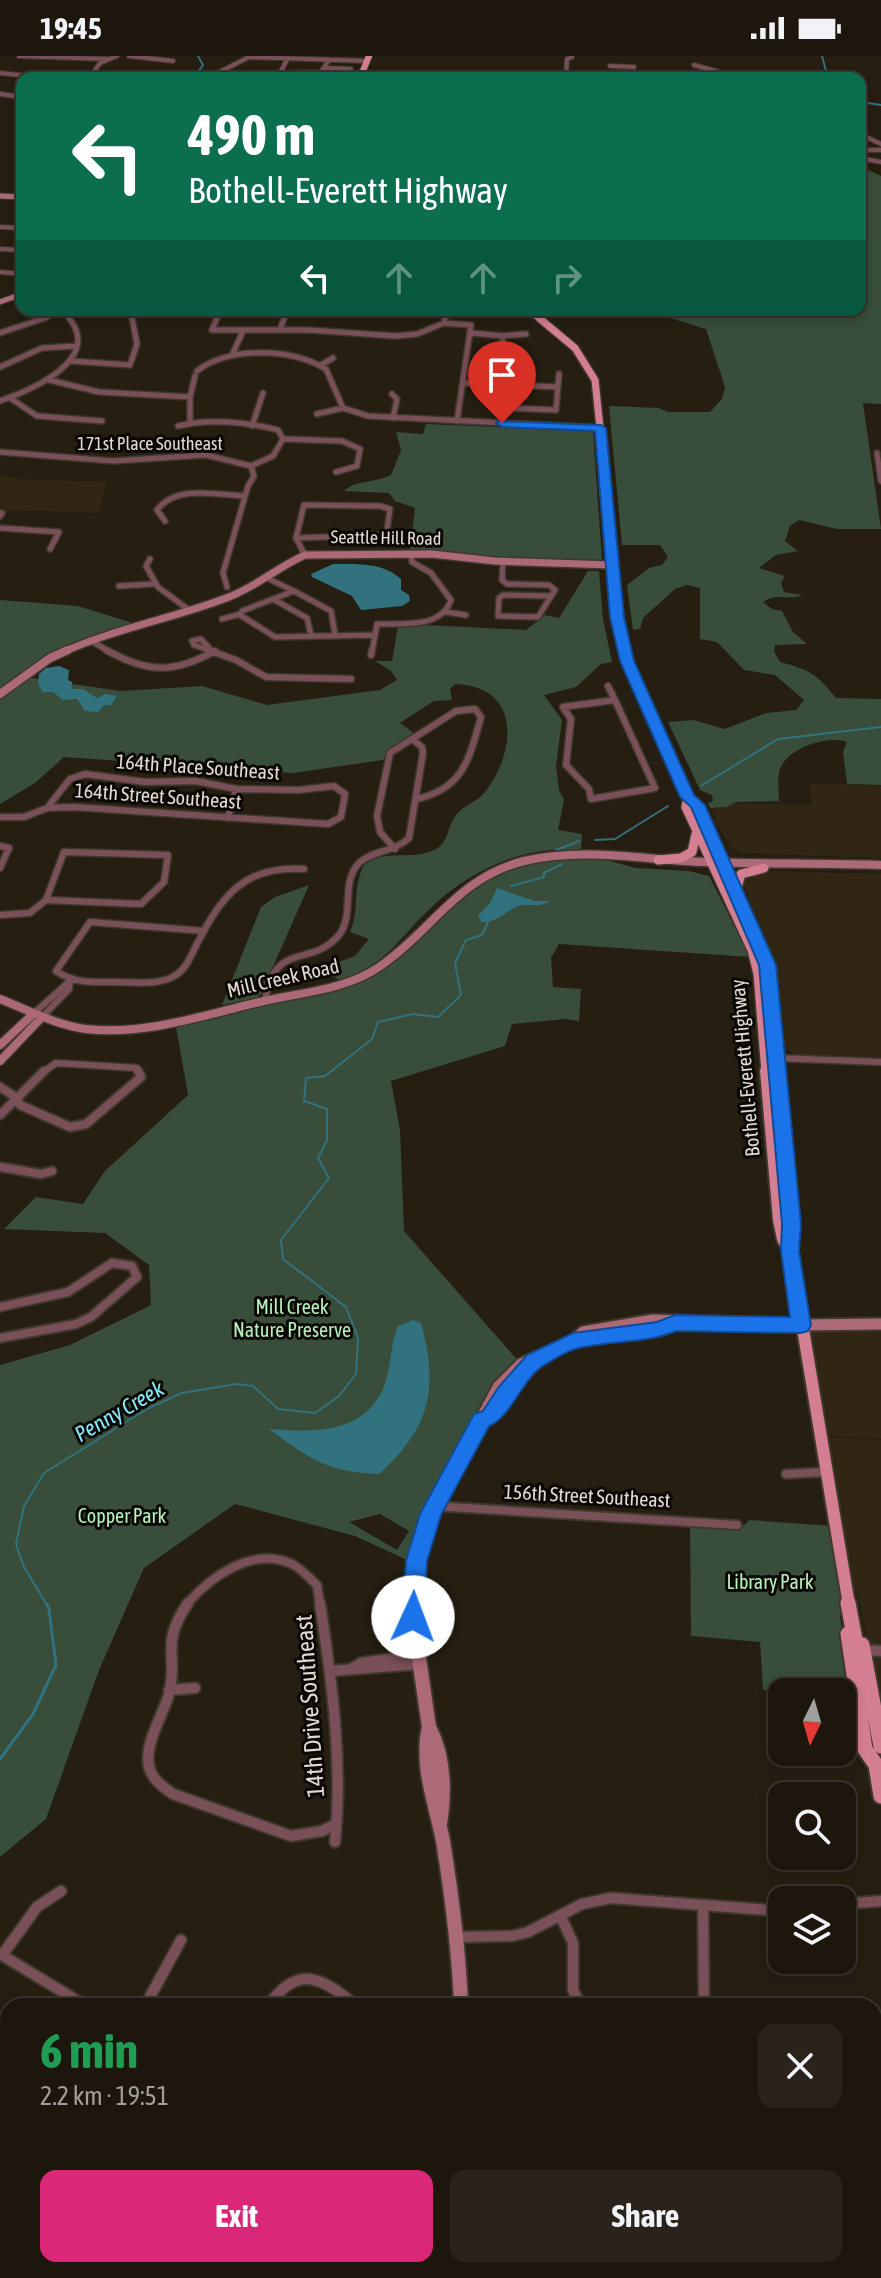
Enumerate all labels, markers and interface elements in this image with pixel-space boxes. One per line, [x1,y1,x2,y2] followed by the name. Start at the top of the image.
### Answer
[40,11,102,45] text: 19:45
[188,103,315,167] text: 490 m
[56,104,160,208] icon: left
[188,169,508,211] text: Bothell-Everett Highway
[293,256,337,300] icon: left
[377,256,421,300] icon: ahead
[461,256,505,300] icon: ahead
[545,256,589,300] icon: right
[468,341,536,423] pin
[480,353,524,397] icon: arrive
[77,433,223,454] street label: 171st Place Southeast
[330,526,442,549] street label: Seattle Hill Road
[115,749,281,784] street label: 164th Place Southeast
[74,778,242,813] street label: 164th Street Southeast
[225,953,341,1002] street label: Mill Creek Road
[725,979,764,1158] street label: Bothell-Everett Highway
[233,1295,351,1341] park label: Mill Creek Nature Preserve
[70,1375,169,1447] water label: Penny Creek
[503,1480,671,1511] street label: 156th Street Southeast
[78,1504,166,1527] park label: Copper Park
[727,1570,814,1593] park label: Library Park
[371,1575,455,1659] position arrow
[290,1614,329,1798] street label: 14th Drive Southeast
[768,1678,856,1766] north arrow
[768,1678,856,1974] map controls
[768,1782,856,1870] button: search
[768,1886,856,1974] button: layers
[40,2023,138,2078] text: 6 min
[758,2024,842,2108] button: close
[40,2081,169,2111] text: 2.2 km · 19:51
[40,2170,433,2262] button: Exit
[449,2170,842,2262] button: Share

